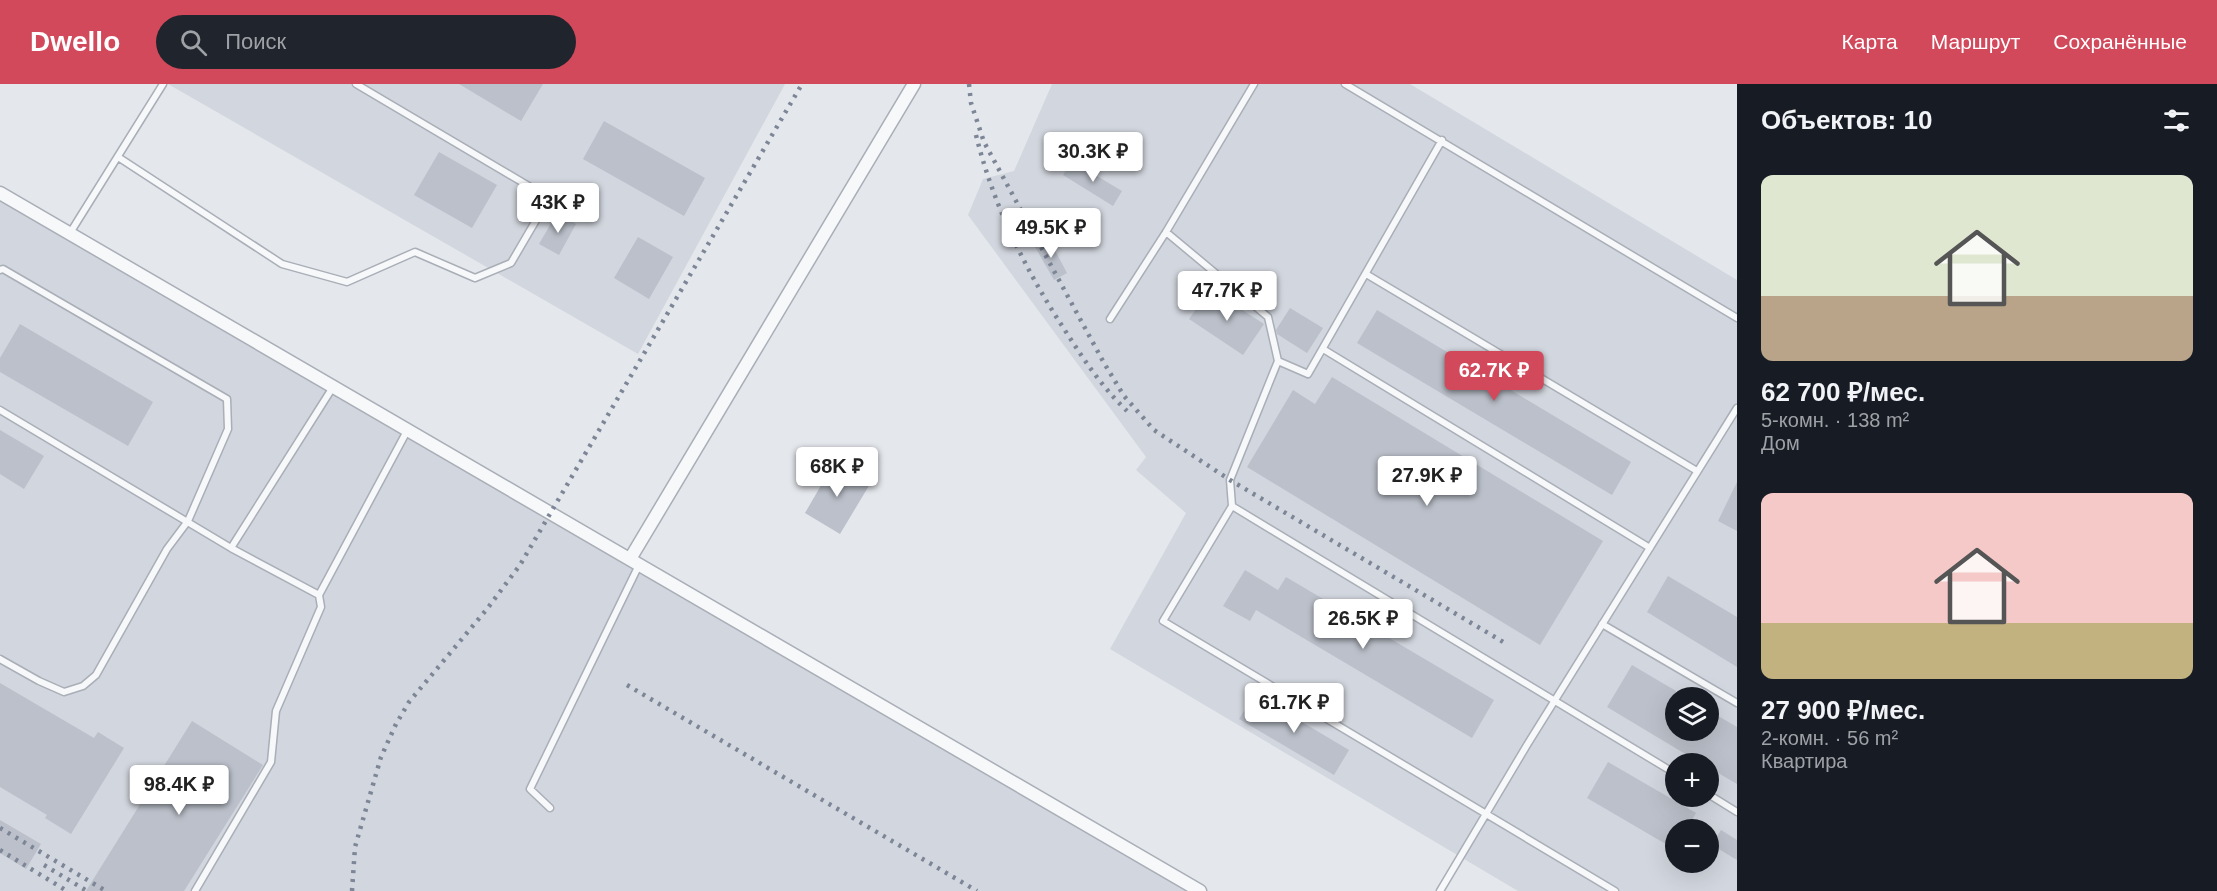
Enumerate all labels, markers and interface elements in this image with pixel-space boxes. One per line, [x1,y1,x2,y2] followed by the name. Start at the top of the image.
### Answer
[156,15,576,69] search box
[30,26,120,57] text: Dwello
[177,26,210,59] icon: search
[225,29,286,54] text: Поиск
[1842,30,1898,53] text: Карта
[1931,30,2020,53] text: Маршрут
[2053,30,2187,53] text: Сохранённые
[2160,104,2193,137] icon: filters
[1761,105,1932,135] text: Объектов: 10
[1038,132,1148,183] pin: 30.3K ₽
[1058,140,1128,162] text: 30.3K ₽
[516,183,600,234] pin: 43K ₽
[531,191,585,213] text: 43K ₽
[996,208,1106,259] pin: 49.5K ₽
[1923,214,2031,322] icon: home
[1016,216,1086,238] text: 49.5K ₽
[1172,271,1282,322] pin: 47.7K ₽
[1192,279,1262,301] text: 47.7K ₽
[1439,351,1549,402] pin: 62.7K ₽
[1459,359,1529,381] text: 62.7K ₽
[1761,377,1925,407] text: 62 700 ₽/мес.
[1761,409,1909,431] text: 5-комн. · 138 m²
[1761,432,1800,454] text: Дом
[795,447,879,498] pin: 68K ₽
[810,455,864,477] text: 68K ₽
[1372,456,1482,507] pin: 27.9K ₽
[1392,464,1462,486] text: 27.9K ₽
[1923,532,2031,640] icon: home
[1308,599,1418,650] pin: 26.5K ₽
[1328,607,1398,629] text: 26.5K ₽
[1239,683,1349,734] pin: 61.7K ₽
[1665,687,1719,873] map controls
[1665,687,1719,741] button: layers
[1259,691,1329,713] text: 61.7K ₽
[1761,695,1925,725] text: 27 900 ₽/мес.
[1761,727,1898,749] text: 2-комн. · 56 m²
[1761,750,1847,772] text: Квартира
[1665,753,1719,807] button: +
[124,765,234,816] pin: 98.4K ₽
[144,773,214,795] text: 98.4K ₽
[1665,819,1719,873] button: −

